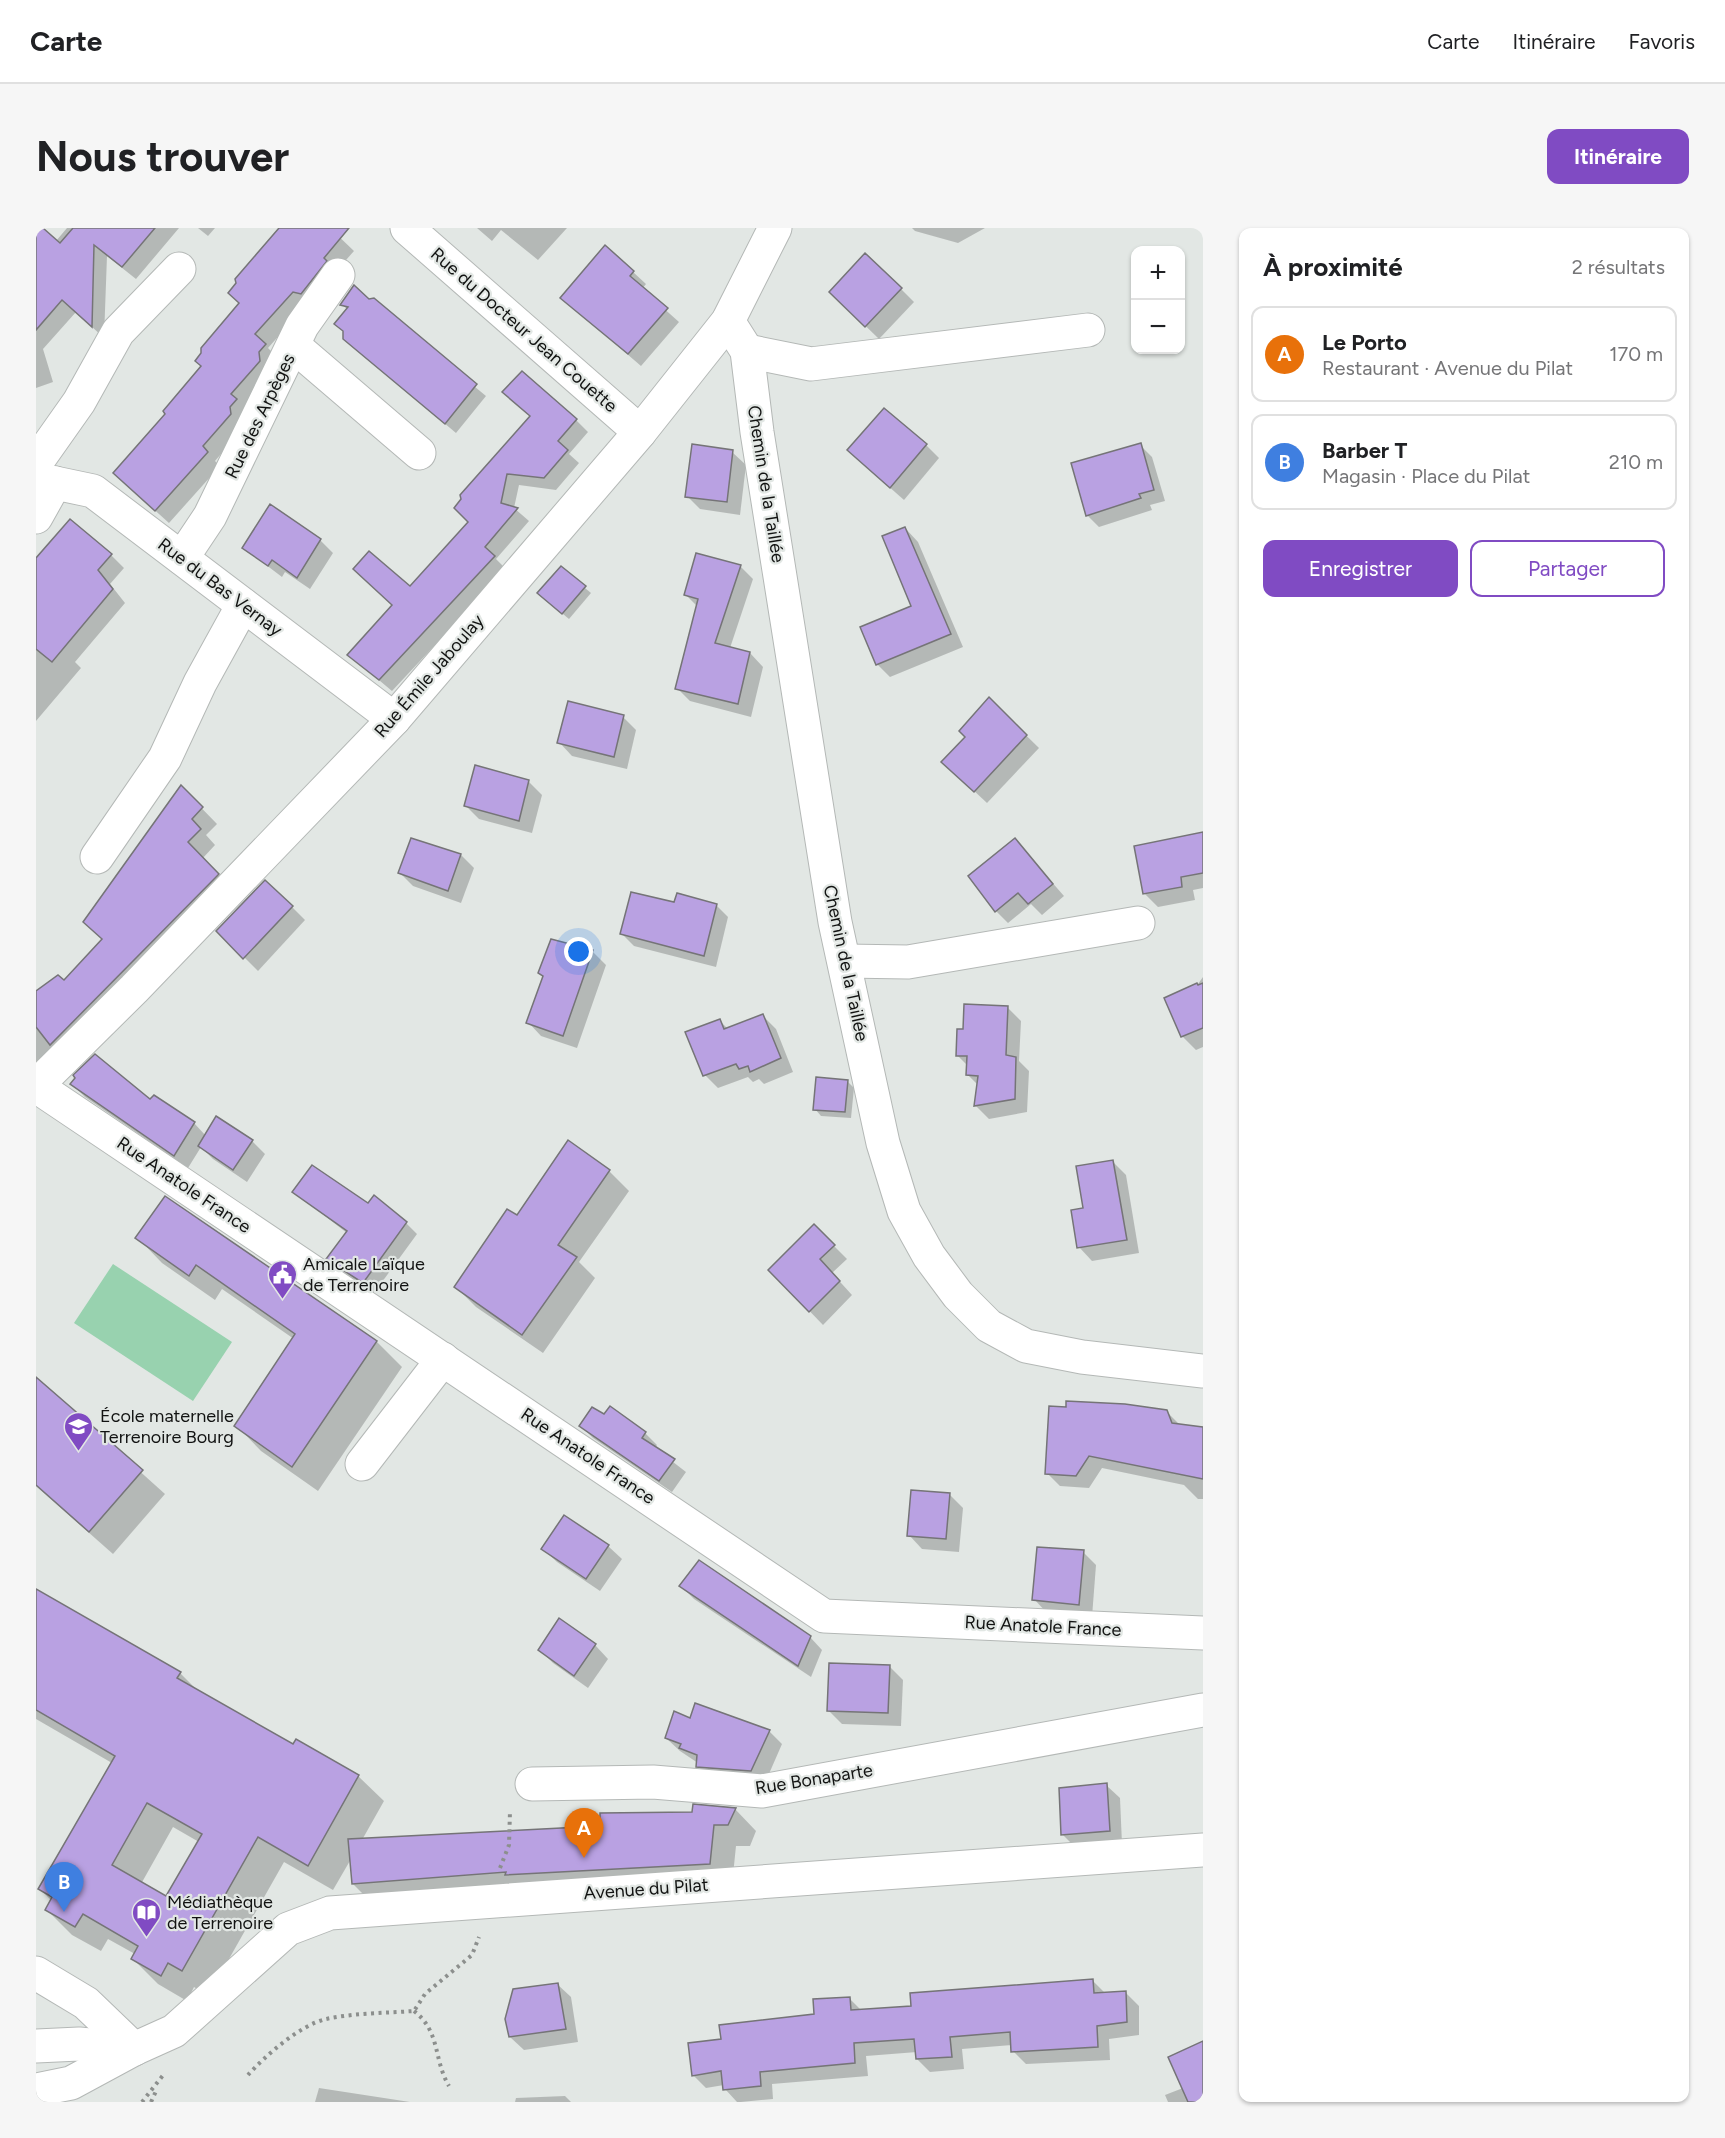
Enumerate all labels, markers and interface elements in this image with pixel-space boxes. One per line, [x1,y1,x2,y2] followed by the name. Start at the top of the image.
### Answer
[30,24,102,58] text: Carte
[1427,29,1480,54] text: Carte
[1513,29,1596,54] text: Itinéraire
[1629,29,1695,54] text: Favoris
[1547,129,1689,184] button: Itinéraire
[36,131,289,182] text: Nous trouver
[426,243,622,417] street label: Rue du Docteur Jean Couette
[1131,246,1185,354] map controls
[1131,246,1185,300] button: +
[1263,251,1403,283] text: À proximité
[1572,255,1665,279] text: 2 résultats
[1131,300,1185,354] button: −
[1322,329,1407,356] text: Le Porto
[1277,342,1292,366] text: A
[1609,342,1663,366] text: 170 m
[220,350,300,482] street label: Rue des Arpèges
[1322,356,1573,380] text: Restaurant · Avenue du Pilat
[743,404,789,564] street label: Chemin de la Taillée
[1322,437,1407,464] text: Barber T
[1278,450,1291,474] text: B
[1609,450,1663,474] text: 210 m
[1322,464,1530,488] text: Magasin · Place du Pilat
[154,533,287,641] street label: Rue du Bas Vernay
[1263,540,1458,597] button: Enregistrer
[1470,540,1665,597] button: Partager
[370,610,489,742] street label: Rue Émile Jaboulay
[819,883,873,1043] street label: Chemin de la Taillée
[564,937,593,966] your location
[113,1132,255,1238] street label: Rue Anatole France
[303,1253,425,1296] place label: Amicale Laïque de Terrenoire
[266,1258,298,1300] public building icon: Amicale Laïque de Terrenoire
[517,1403,659,1509] street label: Rue Anatole France
[100,1405,234,1448] place label: École maternelle Terrenoire Bourg
[63,1410,95,1452] school or university icon: École maternelle Terrenoire Bourg
[964,1611,1122,1641] street label: Rue Anatole France
[754,1759,875,1799] street label: Rue Bonaparte
[564,1808,604,1858] pin: A
[45,1862,84,1912] pin: B
[583,1874,709,1904] street label: Avenue du Pilat
[167,1891,273,1934] place label: Médiathèque de Terrenoire
[130,1896,162,1938] library icon: Médiathèque de Terrenoire

